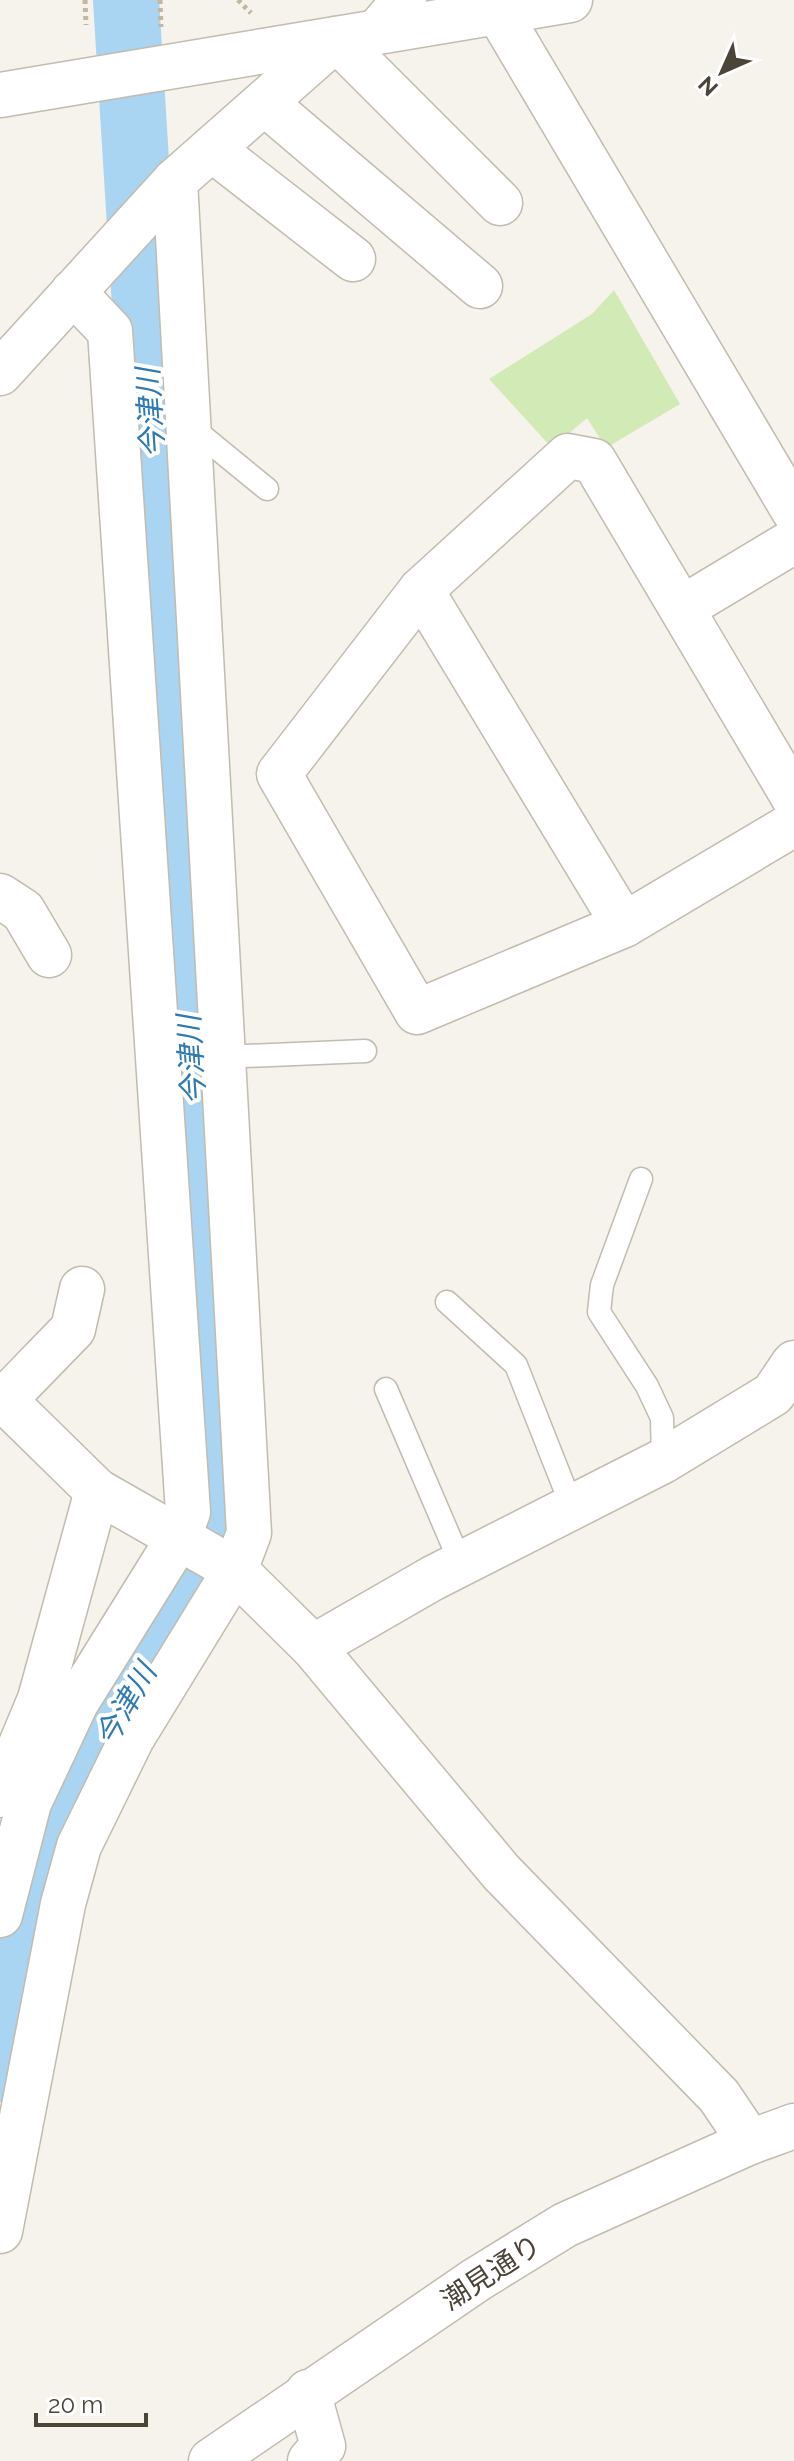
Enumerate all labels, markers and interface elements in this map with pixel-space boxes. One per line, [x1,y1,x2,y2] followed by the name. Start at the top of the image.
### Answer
[682,32,762,112] north arrow
[693,71,723,101] text: N
[130,364,171,459] water label: 今津川
[171,1011,212,1106] water label: 今津川
[88,1654,165,1752] water label: 今津川
[435,2228,547,2317] street label: 潮見通り
[36,2377,146,2427] scale bar
[48,2390,103,2419] text: 20 m

